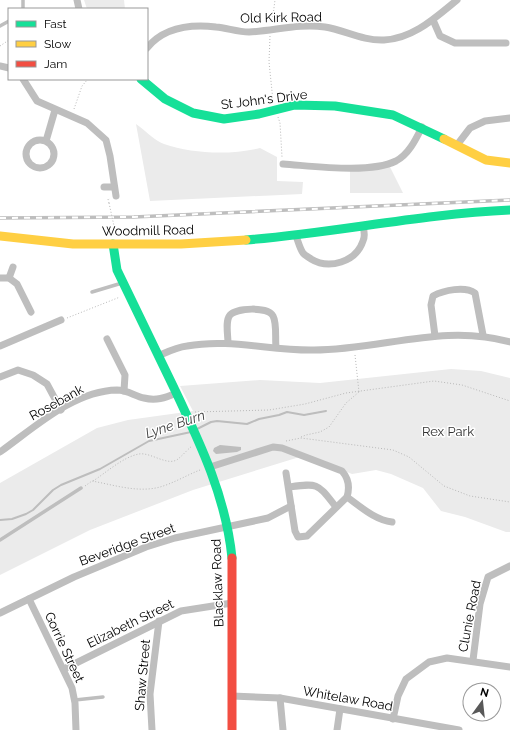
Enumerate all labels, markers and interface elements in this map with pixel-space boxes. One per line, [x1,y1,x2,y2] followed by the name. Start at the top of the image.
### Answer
[8,8,148,80] legend
[240,9,322,26] street label: Old Kirk Road
[44,17,67,31] text: Fast
[44,37,71,51] text: Slow
[44,57,67,71] text: Jam
[220,87,309,112] street label: St John's Drive
[102,222,194,239] street label: Woodmill Road
[27,381,86,423] street label: Rosebank
[143,407,207,441] water label: Lyne Burn
[422,424,474,439] park label: Rex Park
[77,520,178,569] street label: Beveridge Street
[208,539,227,627] street label: Blacklaw Road
[455,579,484,653] street label: Clunie Road
[84,596,177,651] street label: Elizabeth Street
[42,610,88,685] street label: Gorrie Street
[132,638,153,712] street label: Shaw Street
[462,682,502,722] north arrow
[302,683,394,714] street label: Whitelaw Road
[479,685,490,700] text: N

